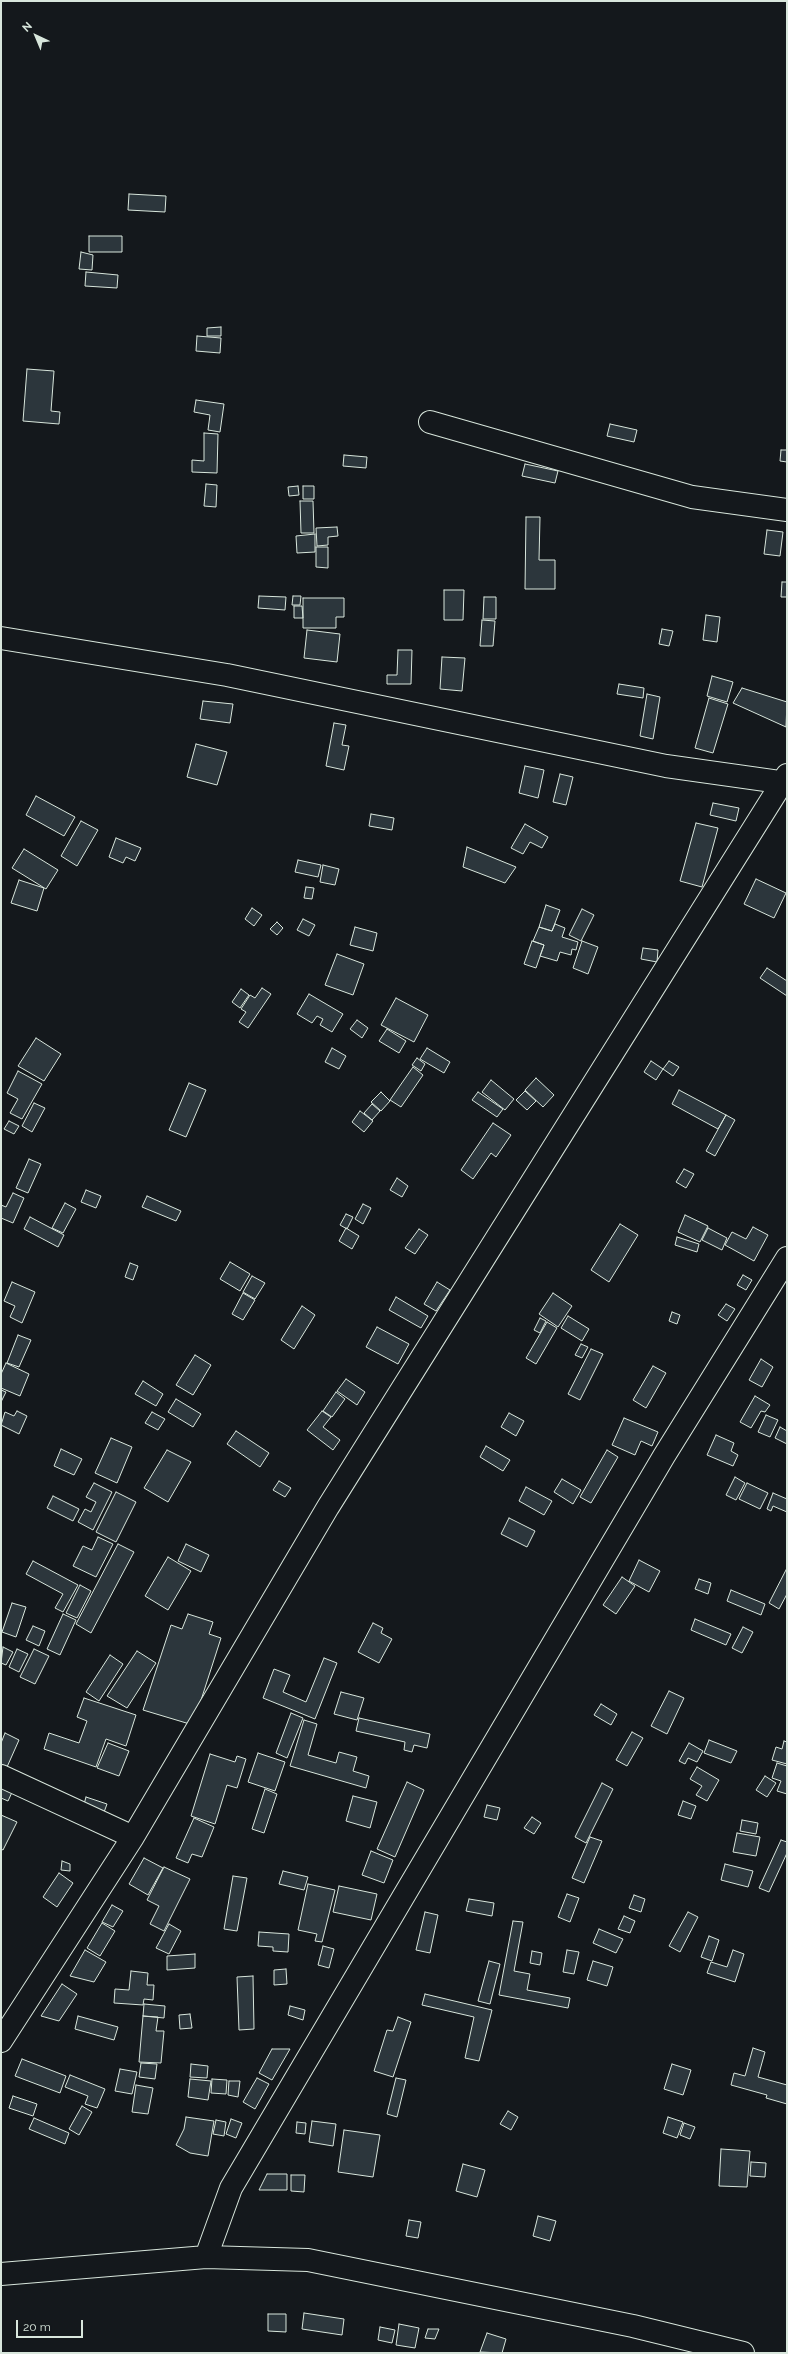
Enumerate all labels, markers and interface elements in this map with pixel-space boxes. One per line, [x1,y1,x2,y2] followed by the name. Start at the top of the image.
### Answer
[16,16,56,56] north arrow
[20,19,35,35] text: N
[18,2312,85,2338] scale bar
[23,2320,51,2334] text: 20 m

